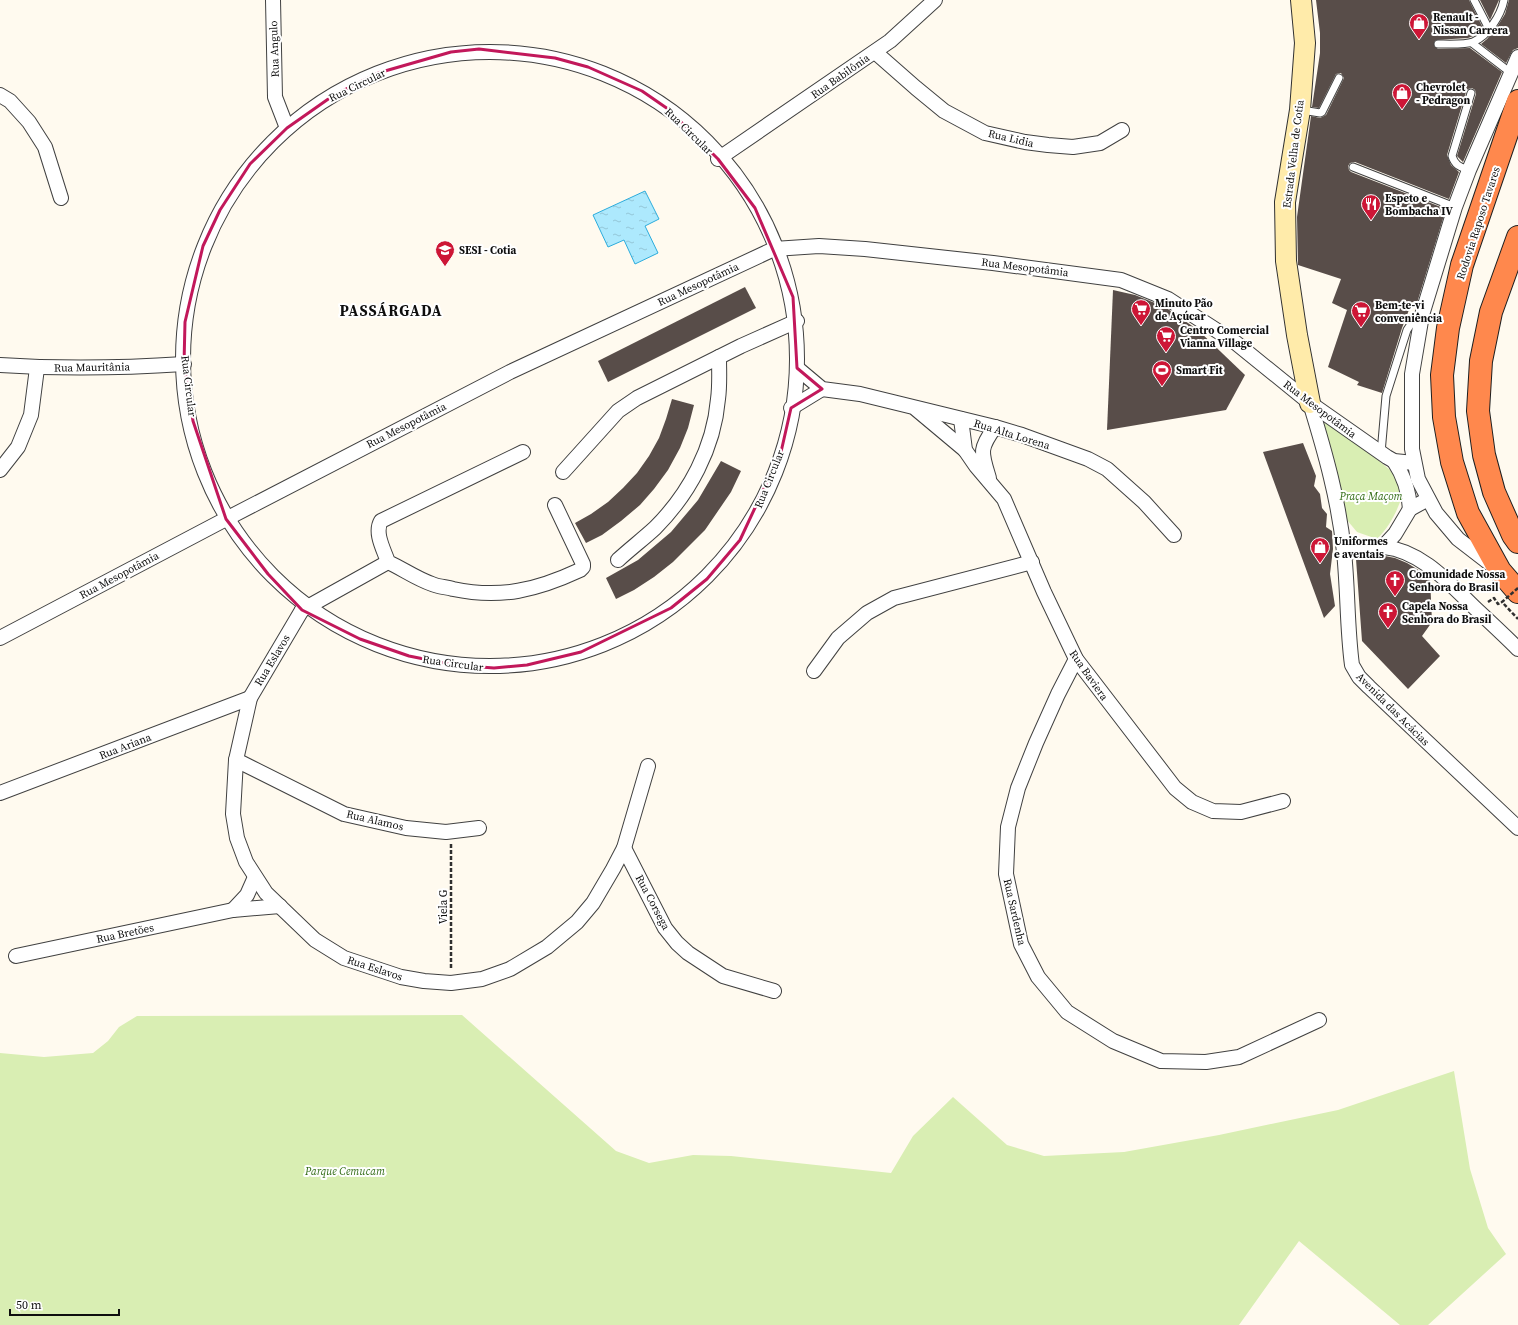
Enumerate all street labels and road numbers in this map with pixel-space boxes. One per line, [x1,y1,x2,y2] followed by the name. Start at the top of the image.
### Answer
[266,20,283,78] street label: Rua Angulo
[808,50,873,102] street label: Rua Babilônia
[326,65,388,106] street label: Rua Circular
[1279,99,1308,209] street label: Estrada Velha de Cotia
[661,105,716,158] street label: Rua Circular
[987,126,1036,151] street label: Rua Lidia
[1453,165,1504,282] street label: Rodovia Raposo Tavares
[980,255,1070,280] street label: Rua Mesopotâmia
[655,259,742,310] street label: Rua Mesopotâmia
[177,355,200,418] street label: Rua Circular
[54,359,130,376] street label: Rua Mauritânia
[1280,377,1360,442] street label: Rua Mesopotâmia
[364,399,449,452] street label: Rua Mesopotâmia
[972,416,1052,453] street label: Rua Alta Lorena
[751,448,788,511] street label: Rua Circular
[77,548,162,603] street label: Rua Mesopotâmia
[251,632,294,689] street label: Rua Eslavos
[1066,647,1112,704] street label: Rua Baviera
[421,652,485,675] street label: Rua Circular
[1353,669,1433,749] street label: Avenida das Acácias
[97,730,154,763] street label: Rua Ariana
[345,807,405,834] street label: Rua Alamos
[632,872,674,933] street label: Rua Corsega
[1000,877,1030,947] street label: Rua Sardenha
[436,889,451,924] street label: Viela G
[95,920,156,947] street label: Rua Bretões
[345,952,405,985] street label: Rua Eslavos

